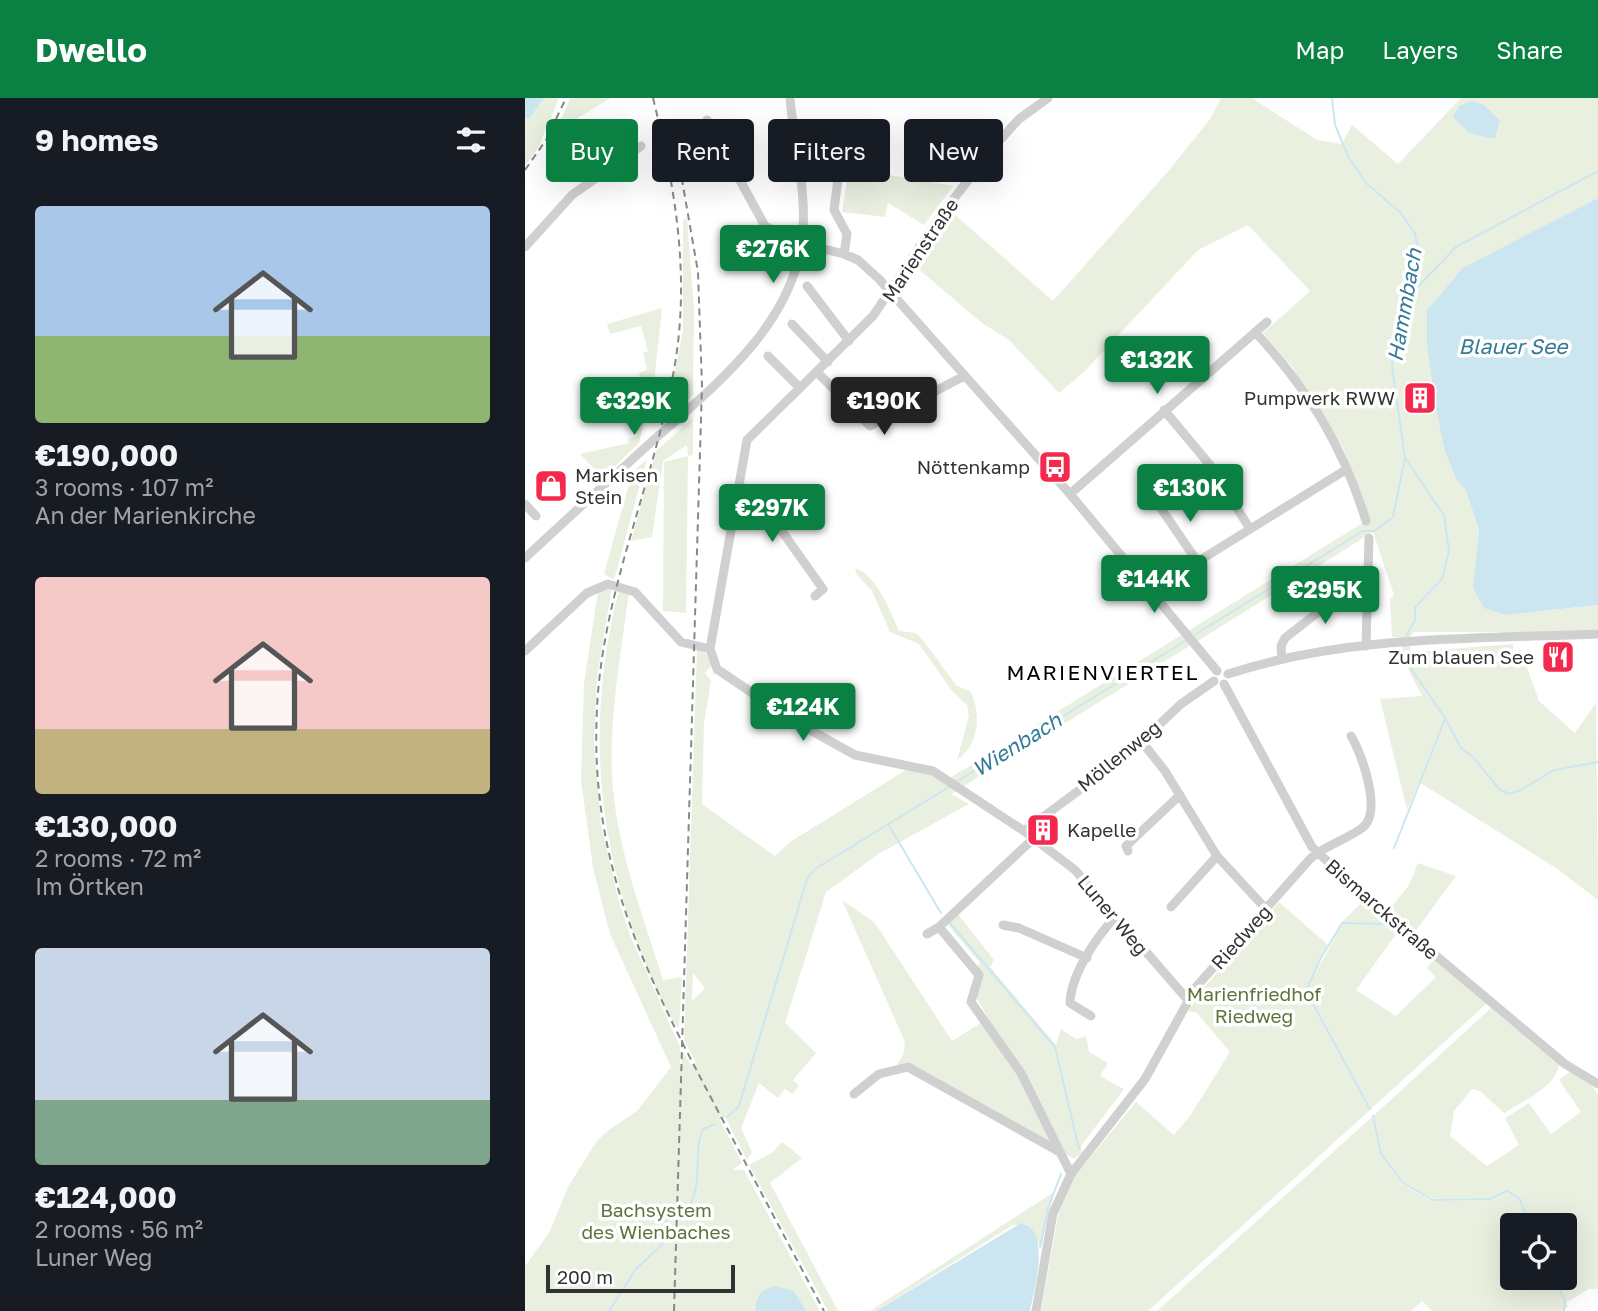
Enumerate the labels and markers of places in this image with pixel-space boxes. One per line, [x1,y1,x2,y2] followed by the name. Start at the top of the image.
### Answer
[724,226,822,285] pin: €276K
[1108,336,1206,396] pin: €132K
[585,378,683,437] pin: €329K
[835,378,933,437] pin: €190K
[1401,379,1439,417] building icon: Pumpwerk RWW
[1244,386,1395,409] place label: Pumpwerk RWW
[1036,448,1074,486] bus stop icon: Nöttenkamp
[917,455,1030,478] place label: Nöttenkamp
[575,463,658,508] place label: Markisen Stein
[1141,464,1239,524] pin: €130K
[532,467,570,505] shop icon: Markisen Stein
[723,484,821,544] pin: €297K
[1105,556,1203,615] pin: €144K
[1276,566,1374,626] pin: €295K
[1539,638,1577,676] restaurant icon: Zum blauen See
[1388,645,1534,668] place label: Zum blauen See
[754,684,852,743] pin: €124K
[1024,811,1062,849] building icon: Kapelle
[1067,818,1136,841] place label: Kapelle

